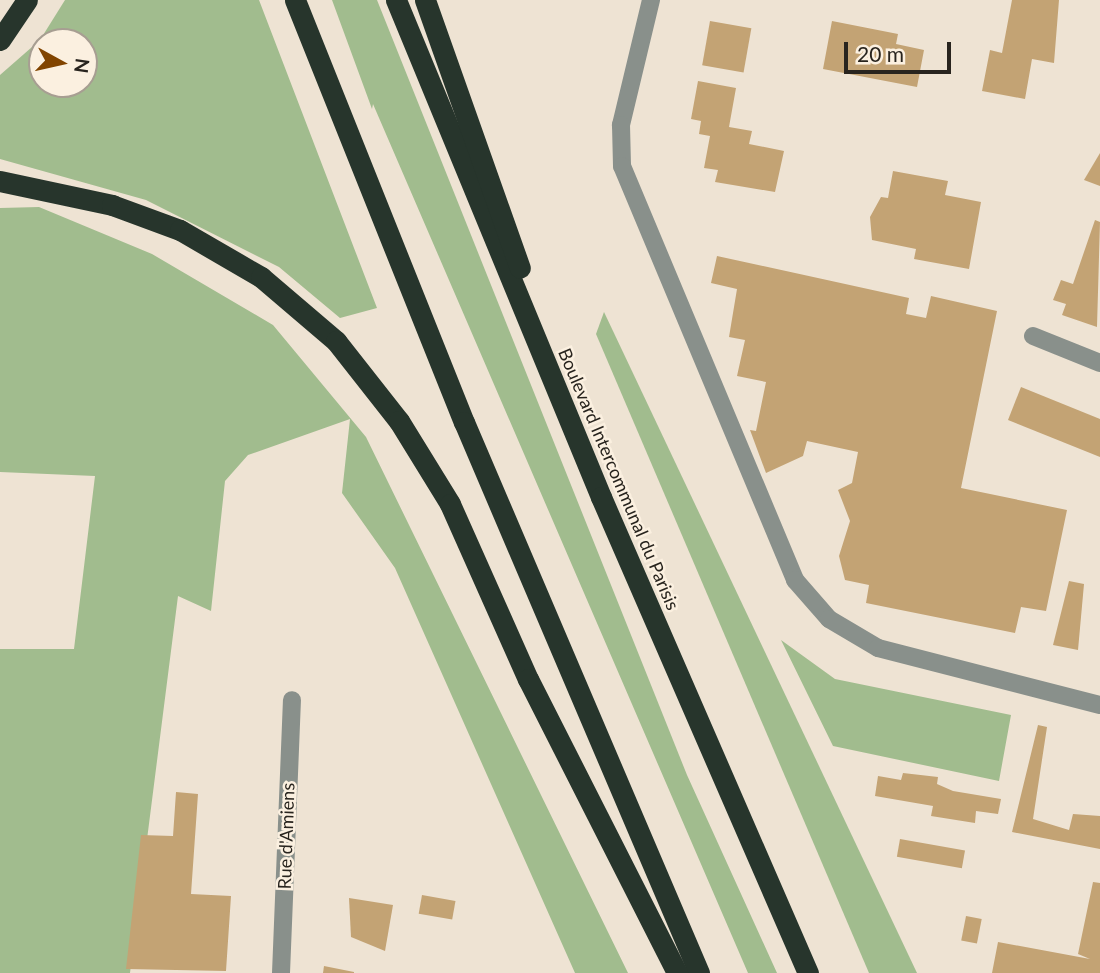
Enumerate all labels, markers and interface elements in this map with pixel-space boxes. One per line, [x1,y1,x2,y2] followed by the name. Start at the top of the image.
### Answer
[28,28,98,98] north arrow
[848,28,955,72] scale bar
[857,41,904,66] text: 20 m
[70,57,95,75] text: N
[554,345,684,613] street label: Boulevard Intercommunal du Parisis
[273,782,299,890] street label: Rue d'Amiens

